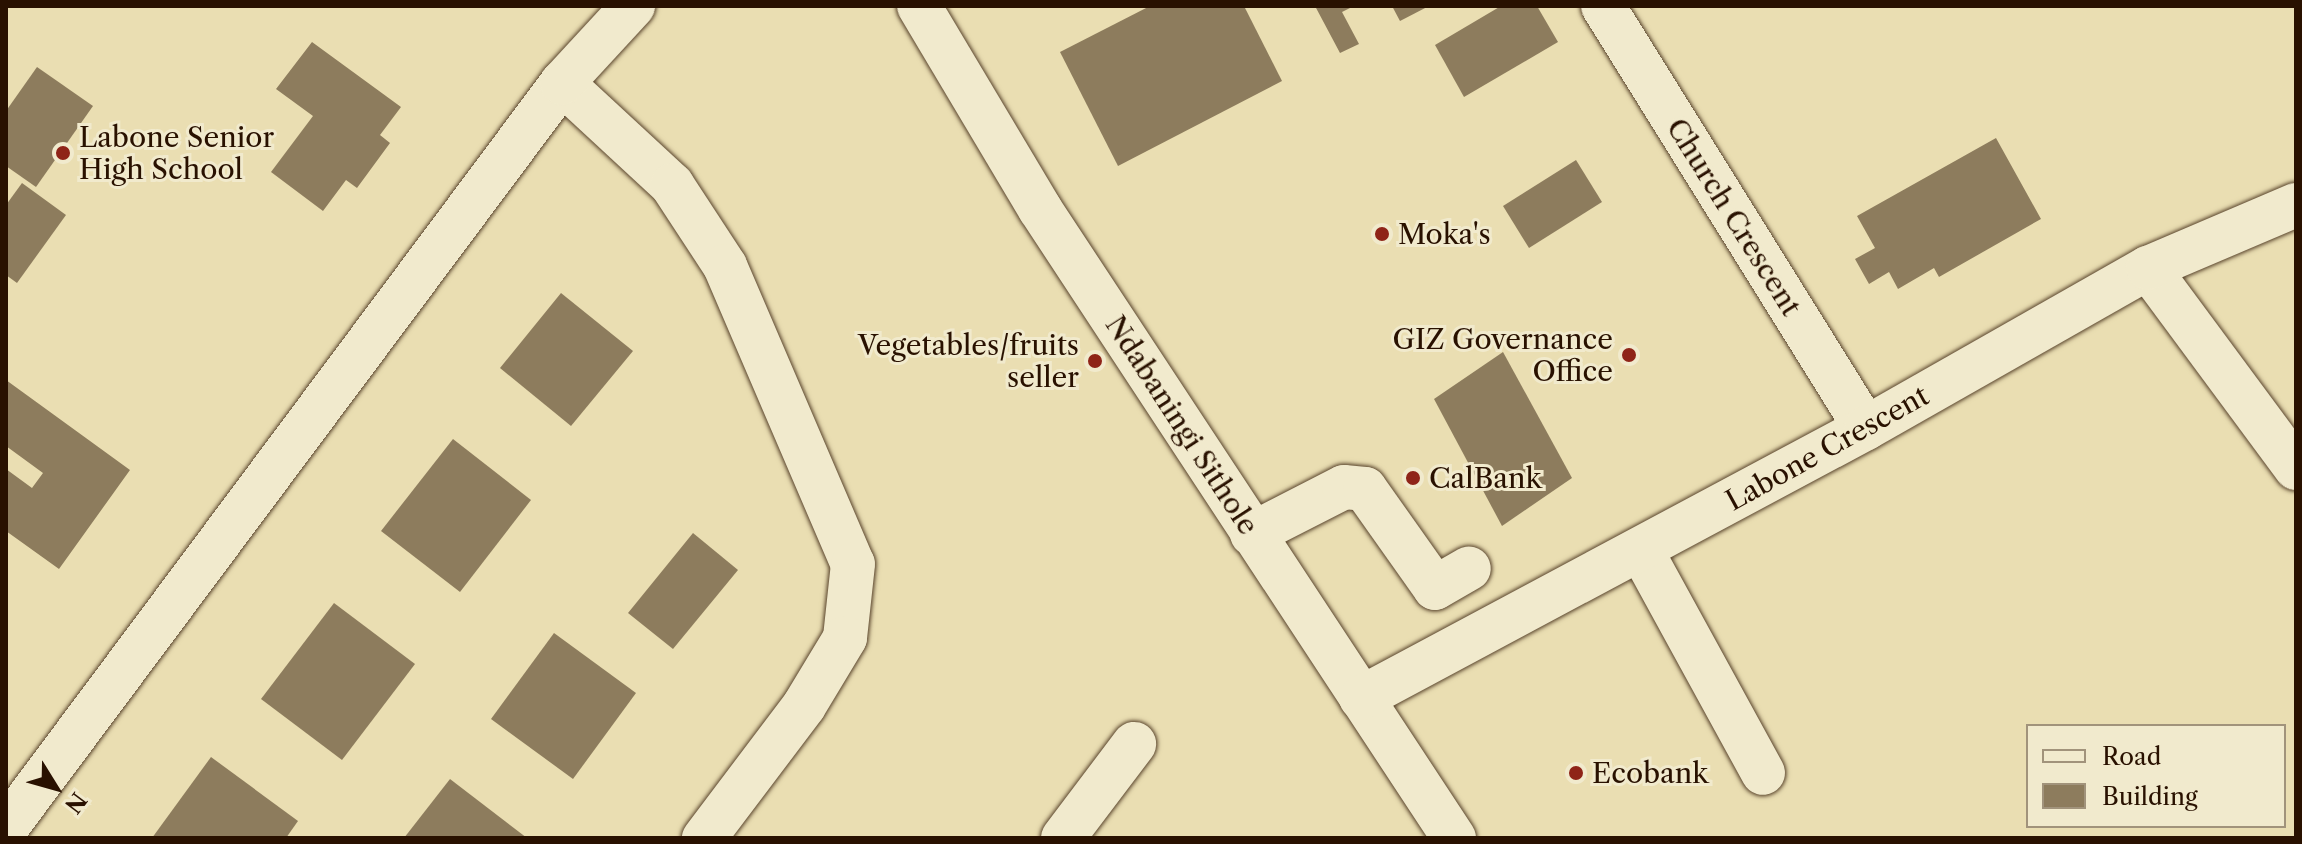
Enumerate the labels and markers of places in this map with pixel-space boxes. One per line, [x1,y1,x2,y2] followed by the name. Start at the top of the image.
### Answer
[79,120,274,186] place label: Labone Senior High School
[54,144,72,162] marker: Labone Senior High School
[1398,217,1491,251] place label: Moka's
[1373,225,1391,243] marker: Moka's
[1393,322,1613,388] place label: GIZ Governance Office
[858,328,1079,394] place label: Vegetables/fruits seller
[1620,346,1638,364] marker: GIZ Governance Office
[1086,352,1104,370] marker: Vegetables/fruits seller
[1429,461,1542,495] place label: CalBank
[1404,469,1422,487] marker: CalBank
[1592,756,1709,790] place label: Ecobank
[1567,764,1585,782] marker: Ecobank

